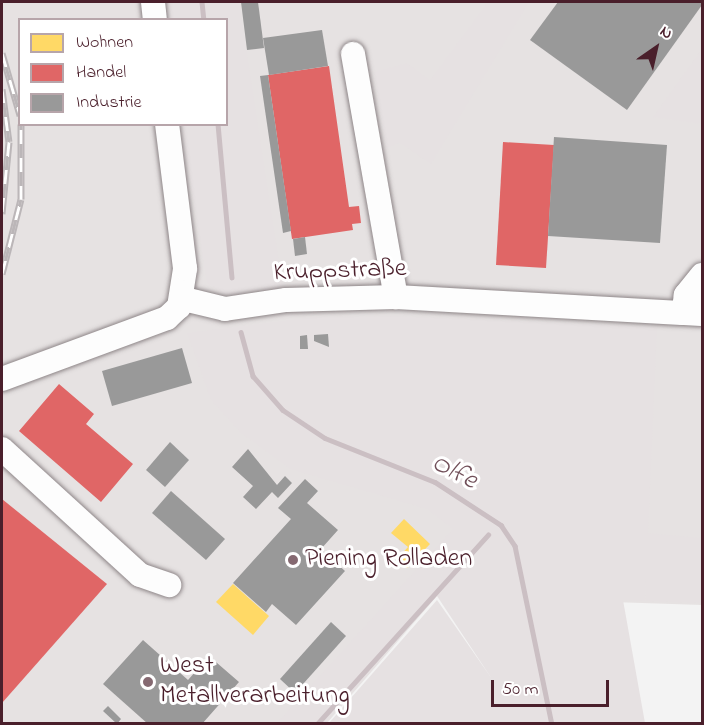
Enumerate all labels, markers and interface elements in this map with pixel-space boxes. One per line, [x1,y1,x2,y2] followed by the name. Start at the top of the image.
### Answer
[18,18,228,126] legend
[626,18,686,78] north arrow
[655,20,677,46] text: N
[76,30,133,56] text: Wohnen
[76,60,126,86] text: Handel
[76,90,142,116] text: Industrie
[273,254,407,290] street label: Kruppstraße
[426,447,482,497] water label: Olfe
[305,544,472,576] place label: Piening Rolladen
[286,553,300,567] marker: Piening Rolladen
[160,651,350,712] place label: West Metallverarbeitung
[494,668,612,706] scale bar
[141,675,155,689] marker: West Metallverarbeitung
[502,677,539,703] text: 50 m

